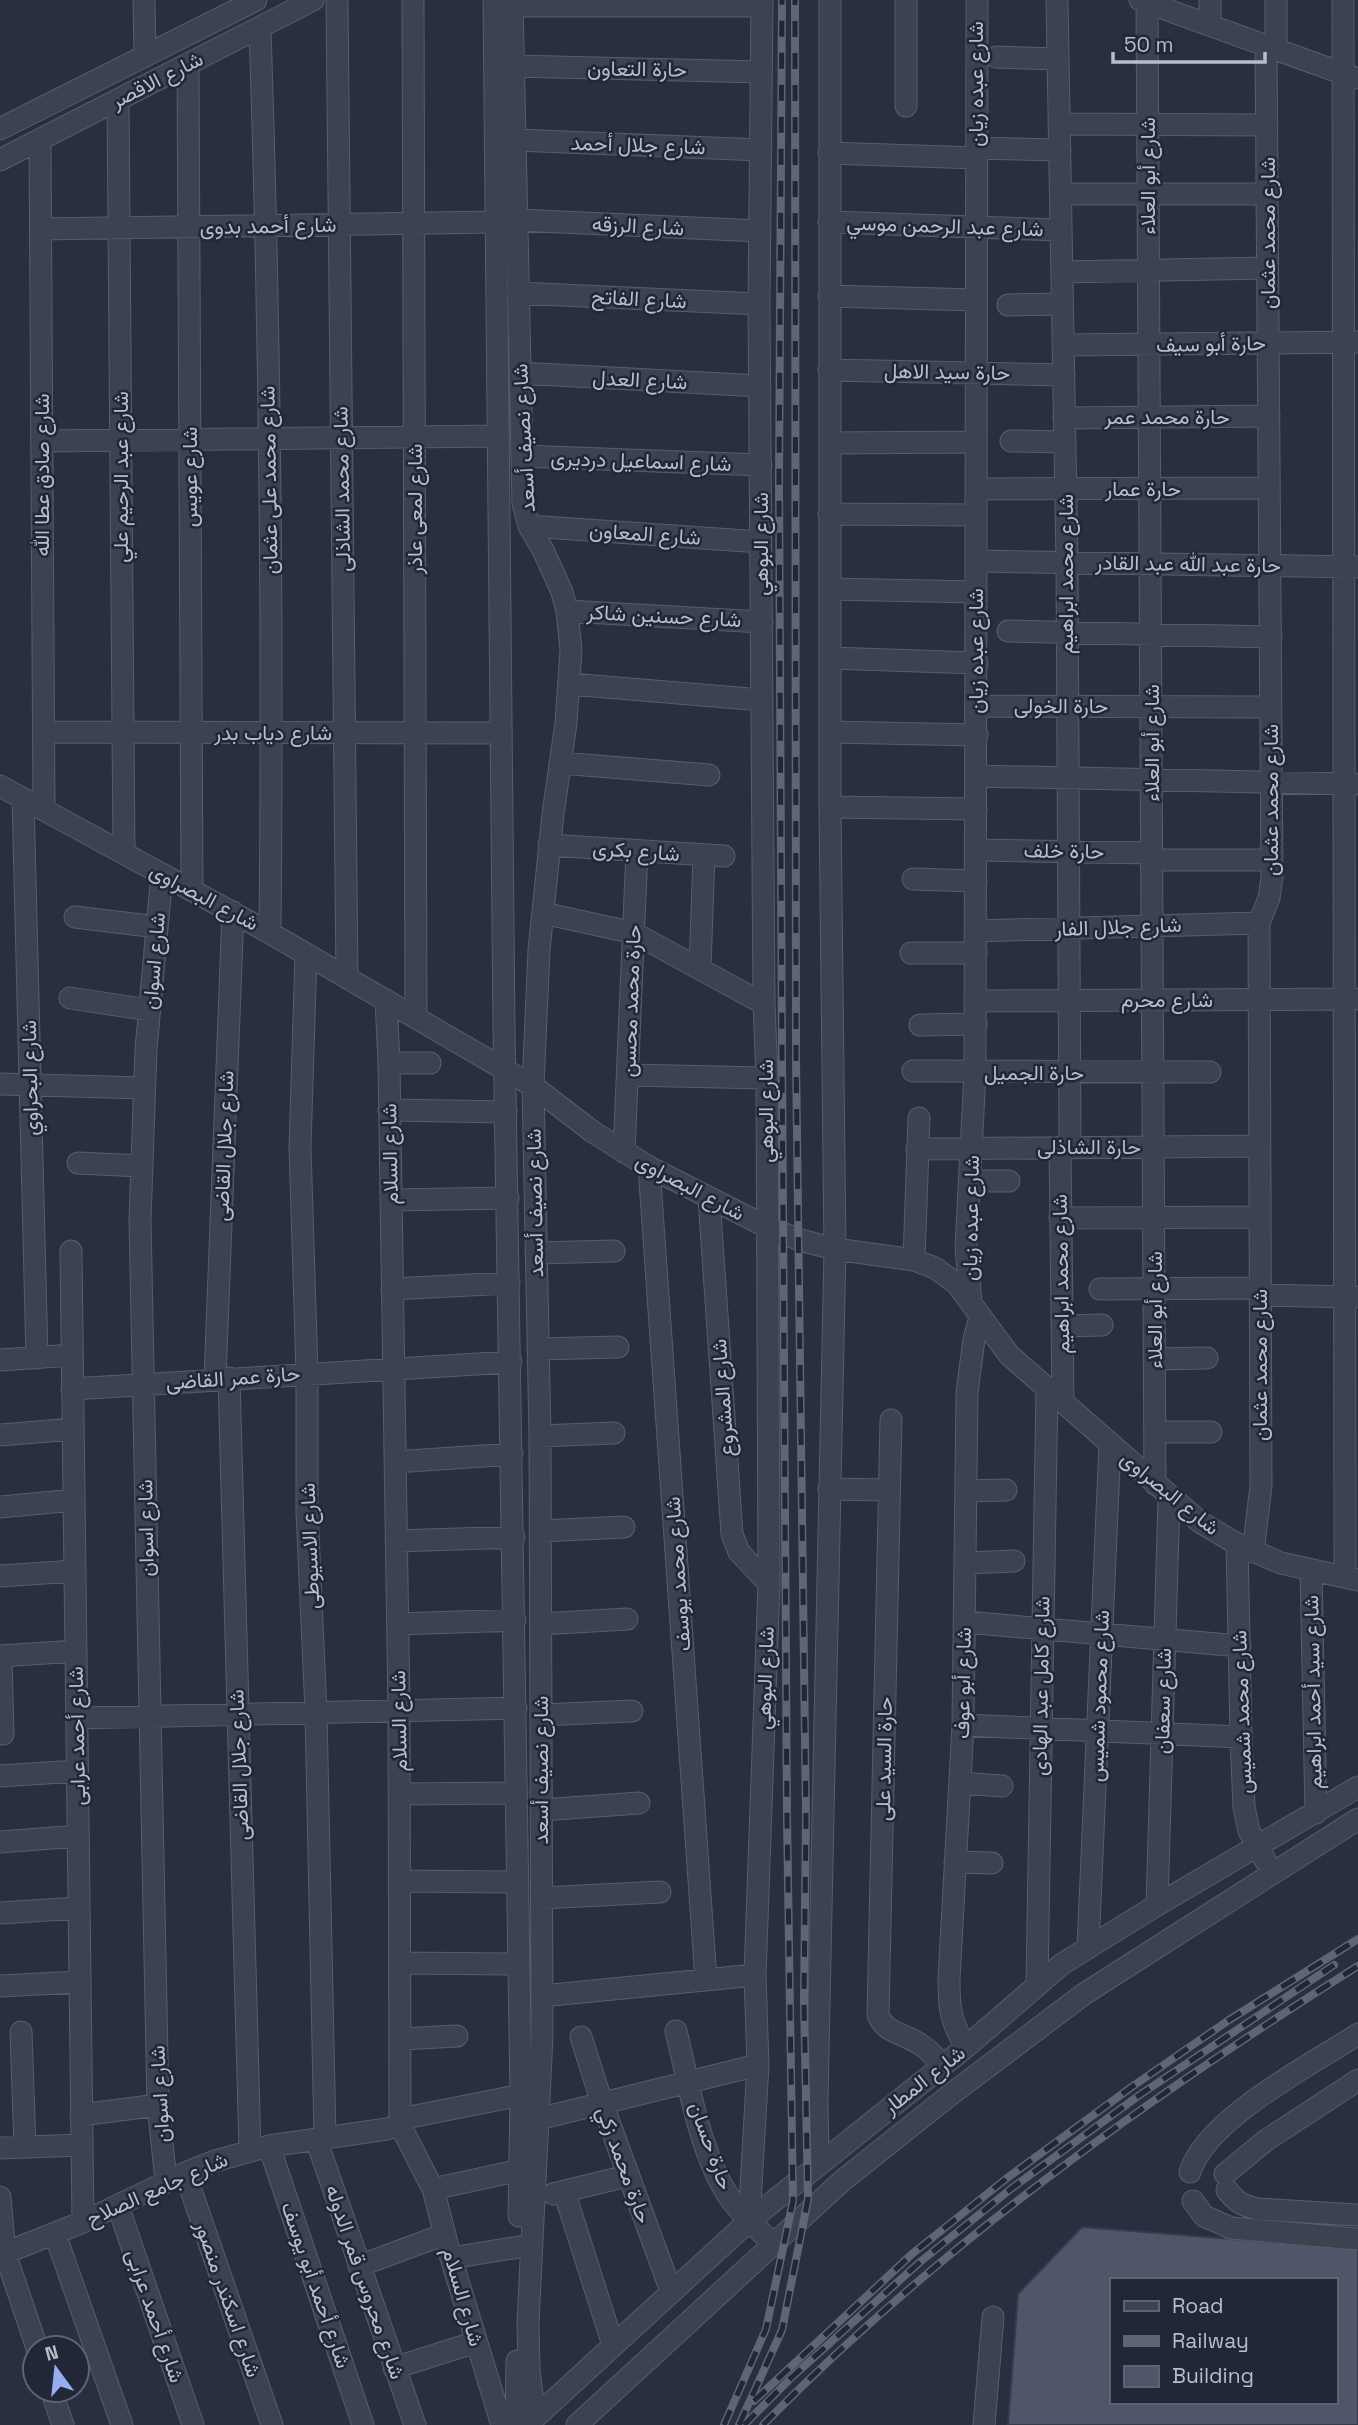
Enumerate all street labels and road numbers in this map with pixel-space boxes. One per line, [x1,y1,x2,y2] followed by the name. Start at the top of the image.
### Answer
[962,21,990,147] street label: شارع عبده زيان
[105,45,208,116] street label: شارع الاقصر
[587,54,687,83] street label: حارة التعاون
[1134,117,1162,235] street label: شارع أبو العلاء
[570,129,706,161] street label: شارع جلال أحمد
[1254,157,1282,309] street label: شارع محمد عثمان
[846,209,1044,246] street label: شارع عبد الرحمن موسي
[591,210,685,242] street label: شارع الرزقه
[199,211,337,241] street label: شارع أحمد بدوى
[591,283,687,315] street label: شارع الفاتح
[1156,329,1266,358] street label: حارة أبو سيف
[884,357,1010,386] street label: حارة سيد الاهل
[506,363,542,513] street label: شارع نصيف أسعد
[592,364,688,396] street label: شارع العدل
[253,385,285,575] street label: شارع محمد على عثمان
[107,391,138,563] street label: شارع عبد الرحيم علي
[28,393,56,557] street label: شارع صادق عطا الله
[1103,403,1230,430] street label: حارة محمد عمر
[327,406,357,572] street label: شارع محمد الشاذلى
[176,427,204,527] street label: شارع عويس
[401,444,429,575] street label: شارع لمعى عاذر
[550,444,732,478] street label: شارع اسماعيل درديرى
[1104,475,1181,502] street label: حارة عمار
[747,492,778,596] street label: شارع البوهي
[1052,494,1080,654] street label: شارع محمد ابراهيم
[588,516,702,552] street label: شارع المعاون
[1094,548,1281,579] street label: حارة عبد الله عبد القادر
[962,588,990,714] street label: شارع عبده زيان
[585,598,742,634] street label: شارع حسنين شاكر
[1138,684,1166,802] street label: شارع أبو العلاء
[1014,692,1108,719] street label: حارة الخولى
[213,719,332,747] street label: شارع دياب بدر
[1257,724,1285,876] street label: شارع محمد عثمان
[591,834,681,868] street label: شارع بكرى
[1023,836,1105,865] street label: حارة خلف
[145,857,263,937] street label: شارع البصراوى
[136,911,172,1011] street label: شارع اسوان
[1053,911,1182,943] street label: شارع جلال الفار
[614,924,647,1078] street label: حارة محمد محسن
[1121,986,1213,1014] street label: شارع محرم
[15,1020,48,1136] street label: شارع البحراوي
[752,1059,783,1163] street label: شارع البوهي
[984,1059,1084,1086] street label: حارة الجميل
[207,1070,241,1222] street label: شارع جلال القاضى
[375,1103,405,1205] street label: شارع السلام
[520,1128,550,1278] street label: شارع نصيف أسعد
[1037,1133,1141,1160] street label: حارة الشاذلى
[631,1147,749,1227] street label: شارع البصراوى
[956,1155,986,1281] street label: شارع عبده زيان
[1046,1194,1076,1354] street label: شارع محمد ابراهيم
[1141,1251,1169,1369] street label: شارع أبو العلاء
[1246,1289,1274,1441] street label: شارع محمد عثمان
[705,1338,741,1458] street label: شارع المشروع
[165,1359,301,1396] street label: حارة عمر القاضى
[1115,1444,1225,1542] street label: شارع البصراوى
[131,1479,161,1577] street label: شارع اسوان
[294,1482,326,1610] street label: شارع الاسيوطى
[659,1496,697,1652] street label: شارع محمد يوسف
[1297,1595,1329,1789] street label: شارع سيد أحمد ابراهيم
[1025,1596,1057,1776] street label: شارع كامل عبد الهادى
[1082,1609,1116,1783] street label: شارع محمود شميس
[749,1626,784,1730] street label: شارع البوهي
[948,1627,978,1739] street label: شارع أبو عوف
[1225,1630,1259,1794] street label: شارع محمد شميس
[1148,1648,1178,1754] street label: شارع سعفان
[62,1666,92,1806] street label: شارع أحمد عرابى
[384,1670,414,1772] street label: شارع السلام
[222,1689,256,1841] street label: شارع جلال القاضى
[527,1696,555,1844] street label: شارع نصيف أسعد
[869,1697,898,1821] street label: حارة السيد على
[876,2039,971,2122] street label: شارع المطار
[143,2045,177,2143] street label: شارع اسوان
[683,2098,740,2194] street label: حارة حسان
[587,2103,658,2228] street label: حارة محمد زكي
[82,2145,232,2233] street label: شارع جامع الصلاح
[319,2181,411,2383] street label: شارع محروس قمر الدوله
[274,2198,358,2372] street label: شارع أحمد أبو يوسف
[188,2216,268,2381] street label: شارع اسكندر منصور
[436,2244,490,2350] street label: شارع السلام
[119,2246,191,2386] street label: شارع أحمد عرابى

